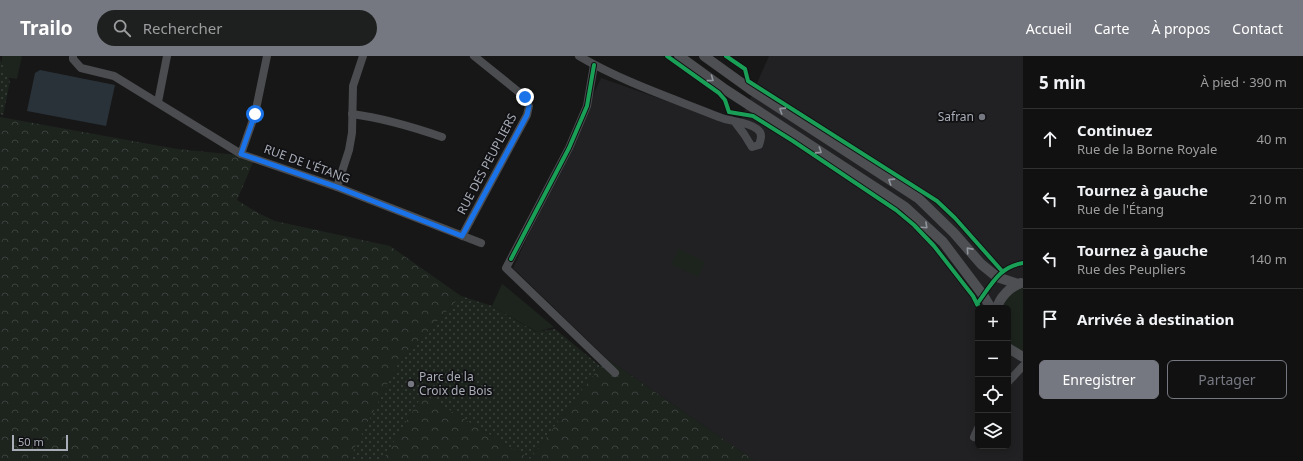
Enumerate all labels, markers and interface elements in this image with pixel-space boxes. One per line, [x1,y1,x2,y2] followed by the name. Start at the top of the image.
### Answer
[97,10,377,46] search box
[20,15,73,41] text: Trailo
[111,17,133,39] icon: search
[143,18,222,38] text: Rechercher
[1026,19,1072,38] text: Accueil
[1094,19,1129,38] text: Carte
[1151,19,1210,38] text: À propos
[1232,19,1283,38] text: Contact
[1039,71,1086,94] text: 5 min
[1201,73,1287,91] text: À pied · 390 m
[706,74,713,81] one-way arrow
[516,88,534,106] route end
[246,105,264,123] route start
[779,107,786,114] one-way arrow
[938,108,974,125] place label: Safran
[453,110,521,217] street label: RUE DES PEUPLIERS
[977,112,987,122] marker: Safran
[1077,120,1152,140] text: Continuez
[1039,128,1061,150] icon: ahead
[1257,130,1287,148] text: 40 m
[262,140,353,187] street label: RUE DE L'ÉTANG
[1077,140,1217,158] text: Rue de la Borne Royale
[815,146,822,153] one-way arrow
[888,178,895,185] one-way arrow
[1077,180,1208,200] text: Tournez à gauche
[1039,188,1061,210] icon: left
[1249,190,1287,208] text: 210 m
[1077,200,1164,218] text: Rue de l'Étang
[920,221,928,228] one-way arrow
[1077,240,1208,260] text: Tournez à gauche
[966,247,974,255] one-way arrow
[1039,248,1061,270] icon: left
[1249,250,1287,268] text: 140 m
[1077,260,1186,278] text: Rue des Peupliers
[975,305,1011,449] map controls
[975,305,1011,341] button: +
[1039,308,1061,330] icon: arrive
[1077,309,1234,329] text: Arrivée à destination
[975,341,1011,377] button: −
[1039,360,1159,399] button: Enregistrer
[1167,360,1287,399] button: Partager
[419,368,493,399] place label: Parc de la Croix de Bois
[975,377,1011,413] button: locate
[406,379,416,389] marker: Parc de la Croix de Bois
[975,413,1011,449] button: layers
[12,433,68,452] scale bar
[18,434,44,449] text: 50 m

